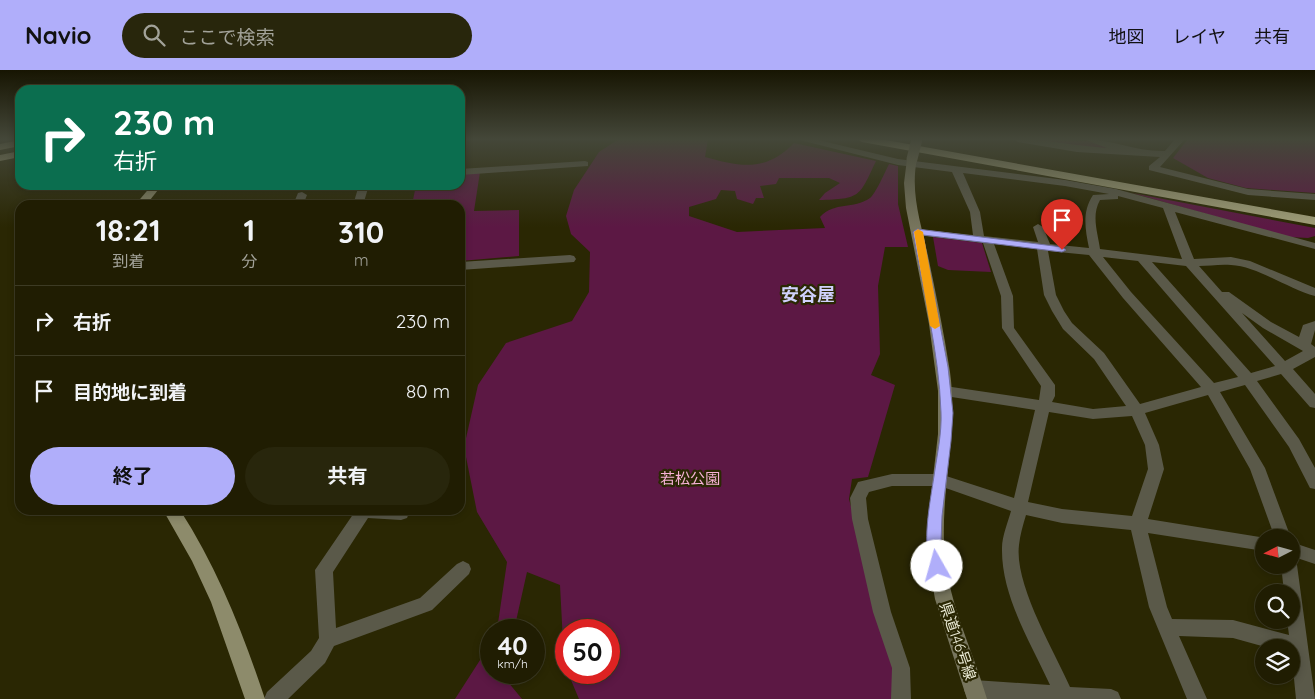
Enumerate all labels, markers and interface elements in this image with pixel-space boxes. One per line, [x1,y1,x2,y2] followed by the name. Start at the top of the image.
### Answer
[122,13,472,58] search box
[25,20,92,50] text: Navio
[140,21,168,49] icon: search
[180,25,275,49] text: ここで検索
[1109,25,1145,48] text: 地図
[1173,25,1226,48] text: レイヤ
[1254,25,1290,48] text: 共有
[113,100,215,144] text: 230 m
[30,105,95,170] icon: right
[113,147,157,175] text: 右折
[1041,199,1083,250] pin
[1048,206,1076,234] icon: arrive
[96,211,161,249] text: 18:21
[244,211,255,249] text: 1
[338,213,384,251] text: 310
[354,250,368,270] text: m
[112,251,144,271] text: 到着
[241,251,257,271] text: 分
[781,283,835,306] district label: 安谷屋
[30,307,58,335] icon: right
[396,309,450,333] text: 230 m
[73,310,111,334] text: 右折
[30,377,58,405] icon: arrive
[406,379,450,403] text: 80 m
[73,380,187,404] text: 目的地に到着
[30,447,235,505] button: 終了
[245,447,450,505] button: 共有
[660,469,720,488] park label: 若松公園
[1255,529,1300,574] north arrow
[1255,529,1300,684] map controls
[910,539,962,591] position arrow
[1255,584,1300,629] button: search
[936,599,980,683] street label: 県道146号線
[555,619,620,684] speed limit sign: 50
[497,630,528,661] text: 40
[1255,639,1300,684] button: layers
[497,656,528,671] text: km/h

